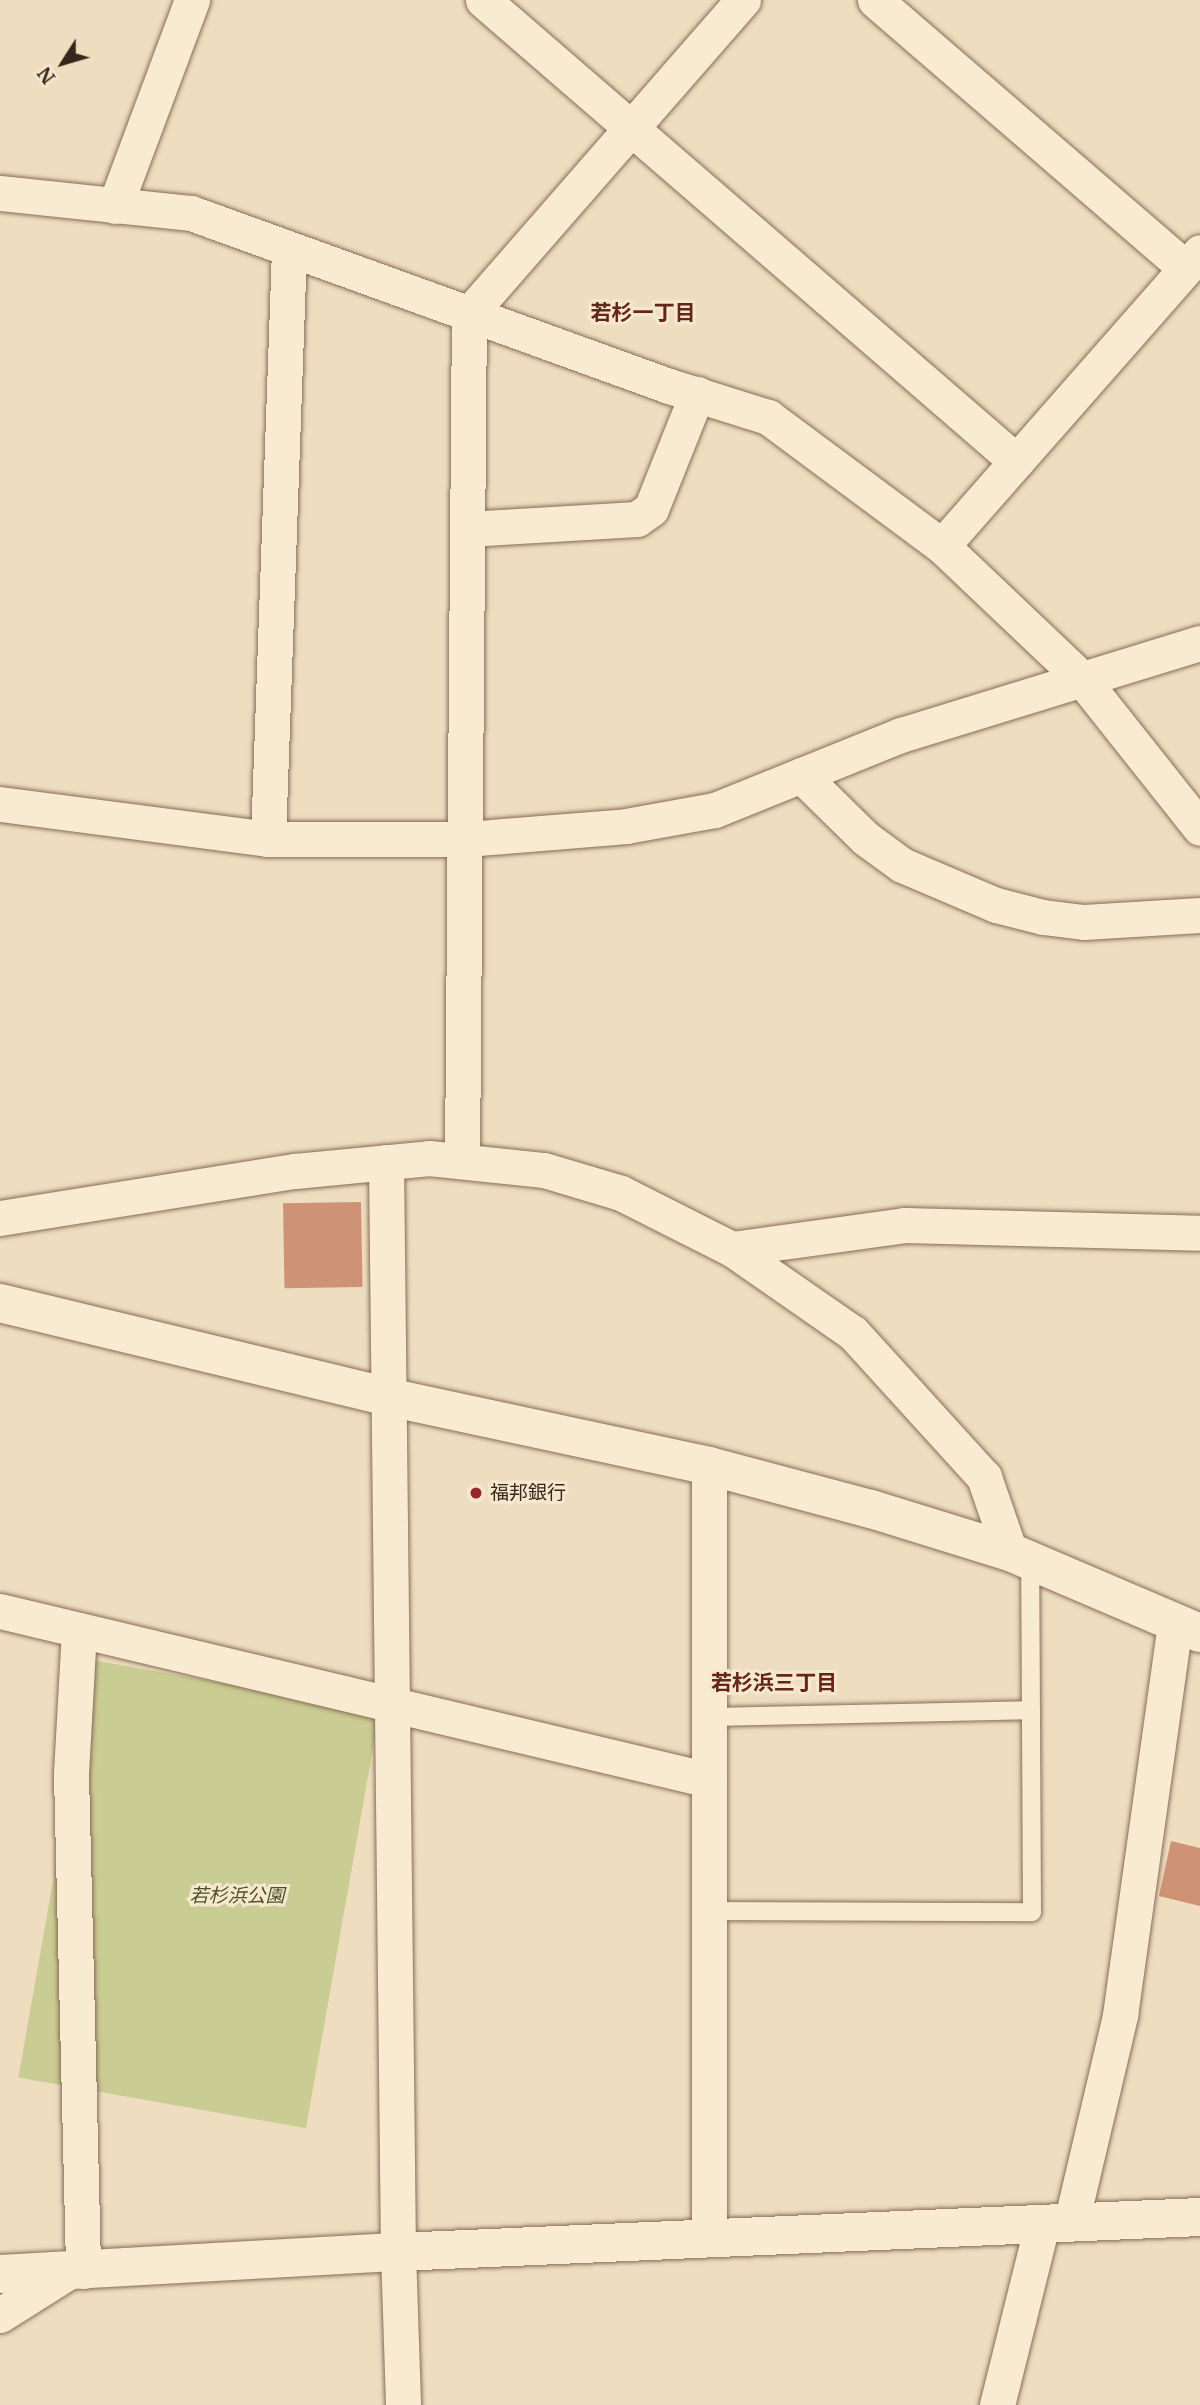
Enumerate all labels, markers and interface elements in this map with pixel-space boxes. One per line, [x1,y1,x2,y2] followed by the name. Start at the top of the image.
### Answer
[28,28,98,98] north arrow
[32,62,60,89] text: N
[591,300,695,326] district label: 若杉一丁目
[490,1482,566,1504] place label: 福邦銀行
[468,1485,484,1501] marker: 福邦銀行
[711,1670,837,1696] district label: 若杉浜三丁目
[190,1885,284,1907] park label: 若杉浜公園

